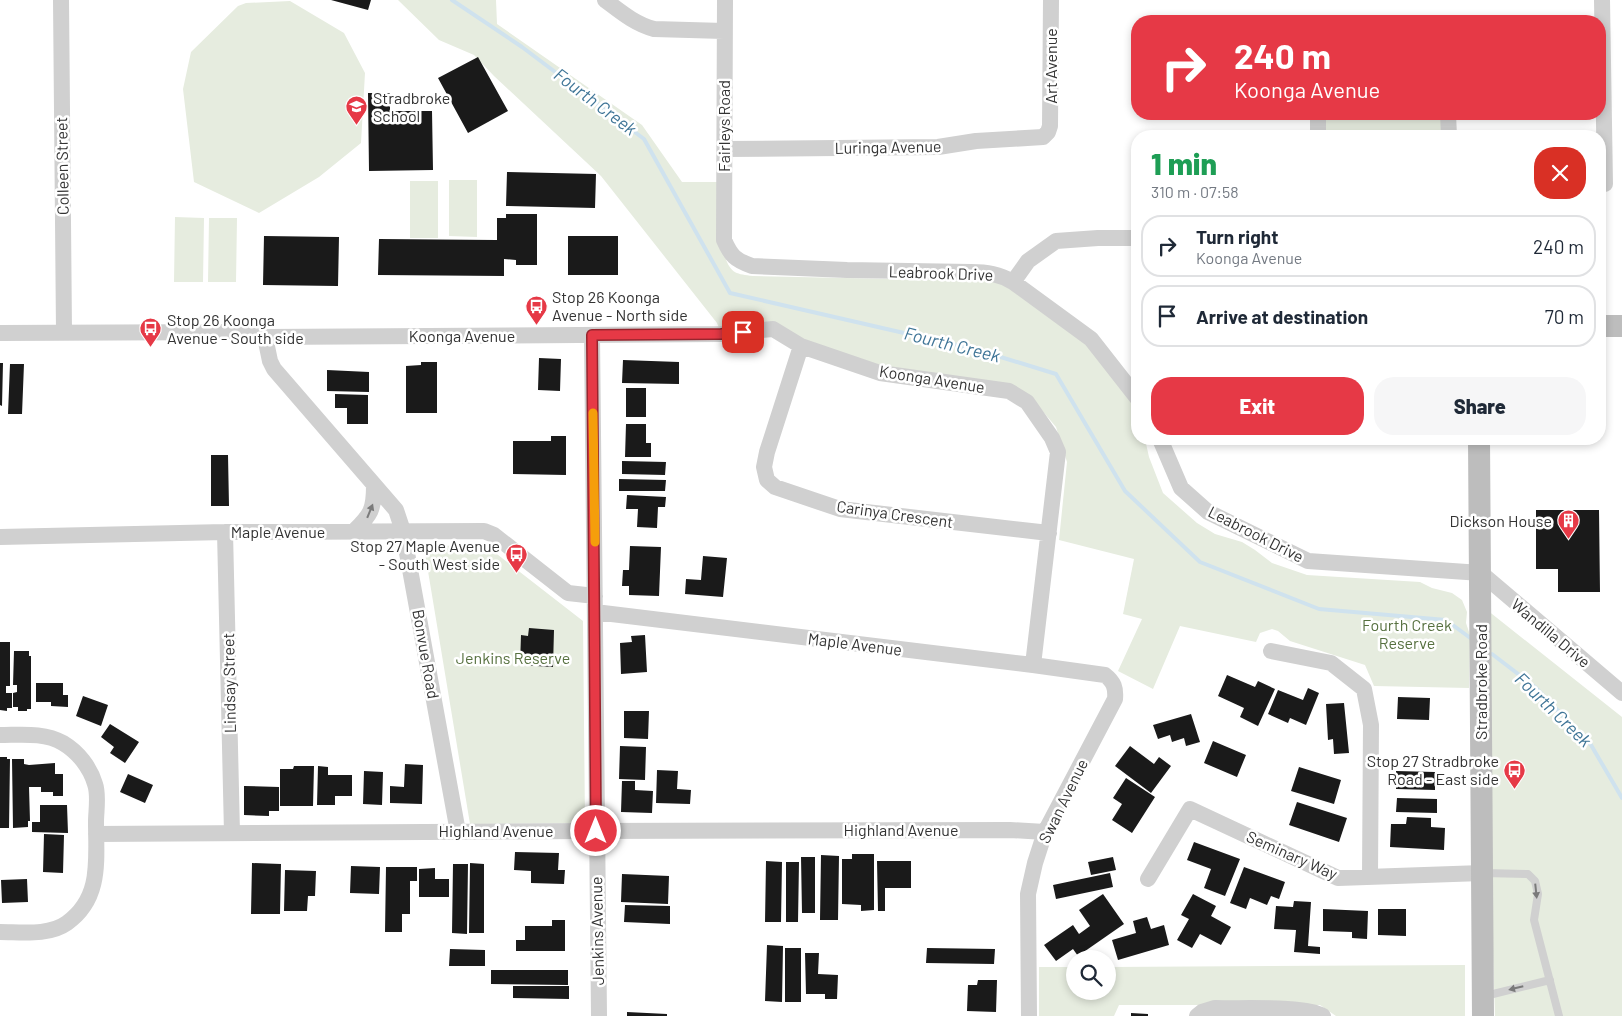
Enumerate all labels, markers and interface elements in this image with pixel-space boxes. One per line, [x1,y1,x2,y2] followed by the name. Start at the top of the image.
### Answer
[1041,28,1060,104] street label: Art Avenue
[1234,34,1331,76] text: 240 m
[1151,35,1216,100] icon: right
[550,63,642,140] water label: Fourth Creek
[1234,76,1380,102] text: Koonga Avenue
[714,80,733,172] street label: Fairleys Road
[373,88,450,125] place label: Stradbroke School
[345,95,369,126] school or university icon: Stradbroke School
[51,117,72,215] street label: Colleen Street
[834,136,942,157] street label: Luringa Avenue
[1151,145,1217,181] text: 1 min
[1534,147,1586,199] button: close
[1151,182,1239,201] text: 310 m · 07:58
[1196,225,1278,248] text: Turn right
[1153,232,1181,260] icon: right
[1533,235,1584,258] text: 240 m
[1196,248,1302,267] text: Koonga Avenue
[888,261,994,284] street label: Leabrook Drive
[552,287,688,324] place label: Stop 26 Koonga Avenue - North side
[524,294,548,325] bus stop icon: Stop 26 Koonga Avenue - North side
[1153,302,1181,330] icon: arrive
[1196,305,1368,328] text: Arrive at destination
[1545,305,1584,328] text: 70 m
[167,310,304,347] place label: Stop 26 Koonga Avenue - South side
[722,311,764,353] pin
[139,317,163,348] bus stop icon: Stop 26 Koonga Avenue - South side
[729,318,757,346] icon: arrive
[902,321,1003,367] water label: Fourth Creek
[409,326,515,345] street label: Koonga Avenue
[878,361,986,396] street label: Koonga Avenue
[1151,377,1364,435] button: Exit
[1374,377,1586,435] button: Share
[836,496,955,531] street label: Carinya Crescent
[1205,501,1307,566] street label: Leabrook Drive
[366,503,374,518] one-way arrow
[1556,509,1580,540] building icon: Dickson House
[1450,511,1552,530] place label: Dickson House
[231,522,325,541] street label: Maple Avenue
[350,536,500,573] place label: Stop 27 Maple Avenue - South West side
[504,543,528,574] bus stop icon: Stop 27 Maple Avenue - South West side
[1508,594,1595,671] street label: Wandilla Drive
[409,608,444,700] street label: Bonvue Road
[1362,615,1452,652] park label: Fourth Creek Reserve
[1471,624,1490,740] street label: Stradbroke Road
[807,628,903,659] street label: Maple Avenue
[218,633,239,733] street label: Lindsay Street
[456,648,570,667] park label: Jenkins Reserve
[1511,667,1597,751] water label: Fourth Creek
[1367,751,1499,788] place label: Stop 27 Stradbroke Road - East side
[1034,755,1091,846] street label: Swan Avenue
[1503,758,1527,789] bus stop icon: Stop 27 Stradbroke Road - East side
[569,804,621,856] position arrow
[844,820,958,839] street label: Highland Avenue
[439,821,553,840] street label: Highland Avenue
[1244,826,1341,883] street label: Seminary Way
[586,876,607,986] street label: Jenkins Avenue
[1532,884,1540,900] one-way arrow
[1066,950,1116,1000] map controls
[1066,950,1116,1000] button: search
[1509,984,1524,992] one-way arrow

